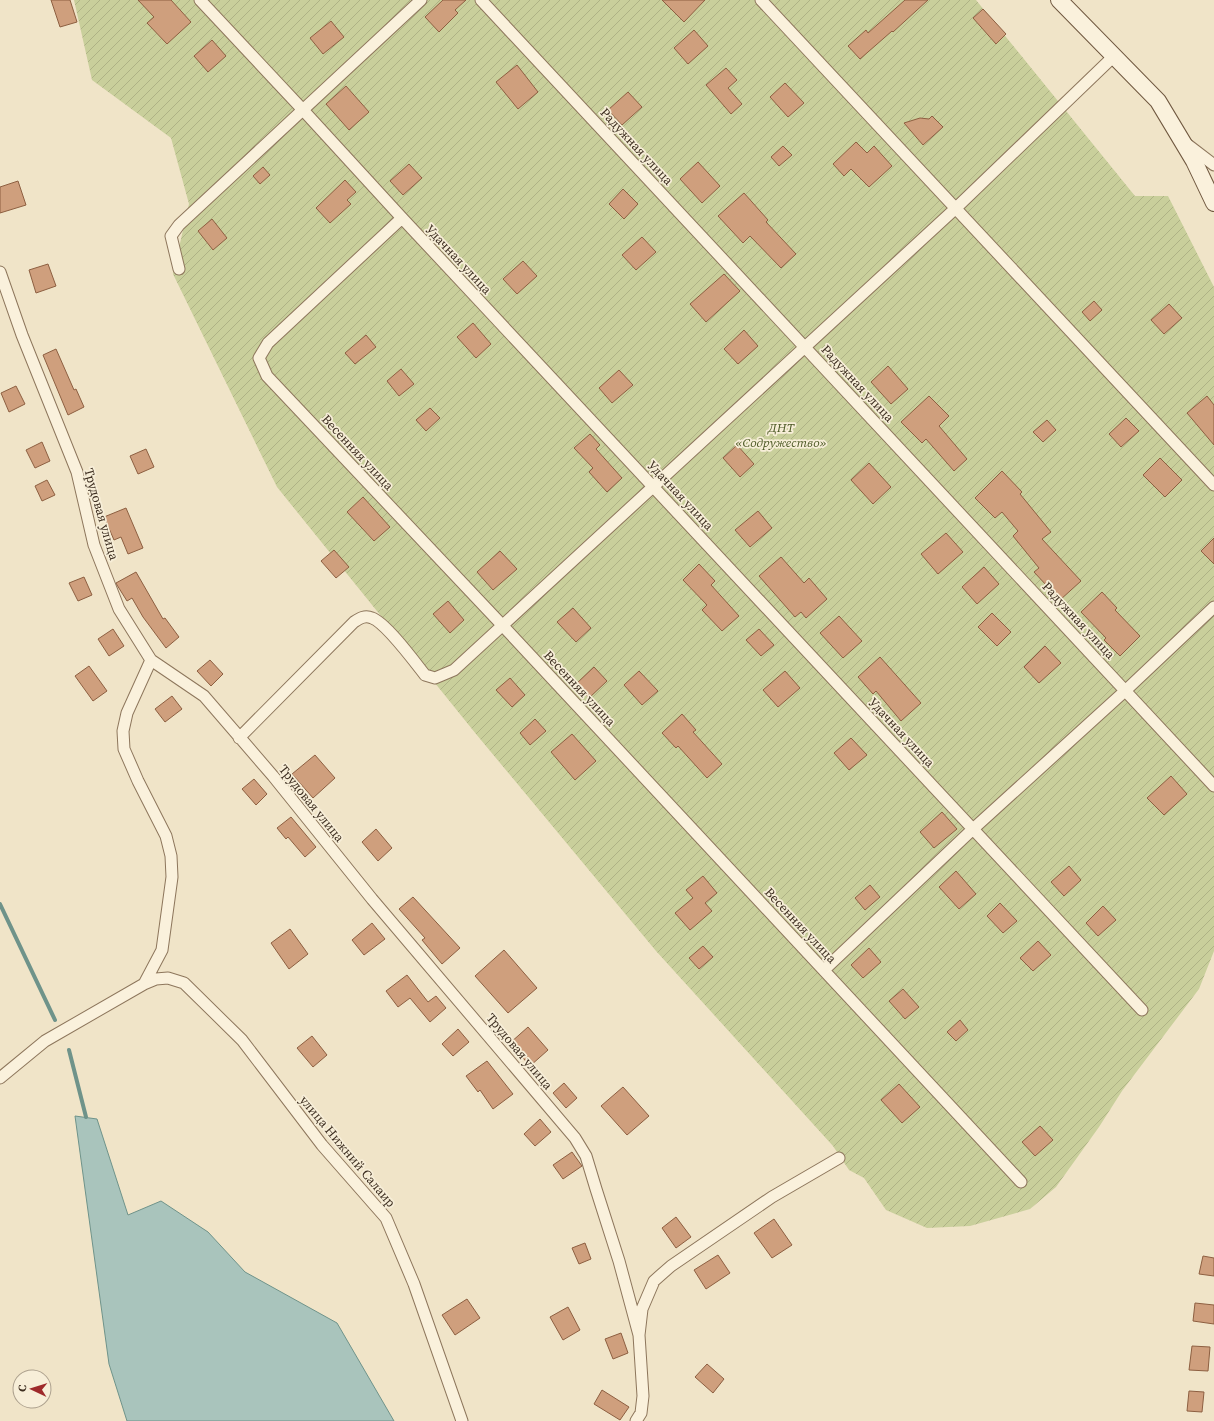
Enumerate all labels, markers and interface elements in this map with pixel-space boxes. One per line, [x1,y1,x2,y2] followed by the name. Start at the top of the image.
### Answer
[596,104,677,189] street label: Радужная улица
[422,221,496,298] street label: Удачная улица
[817,341,898,426] street label: Радужная улица
[318,411,397,494] street label: Весенняя улица
[735,419,827,451] park label: ДНТ «Содружество»
[644,457,718,534] street label: Удачная улица
[80,466,123,562] street label: Трудовая улица
[1038,578,1119,663] street label: Радужная улица
[540,647,619,730] street label: Весенняя улица
[865,694,939,771] street label: Удачная улица
[275,761,348,846] street label: Трудовая улица
[761,884,840,967] street label: Весенняя улица
[483,1010,557,1093] street label: Трудовая улица
[296,1092,399,1211] street label: улица Нижний Салаир
[12,1369,52,1409] north arrow
[15,1384,30,1392] text: С

